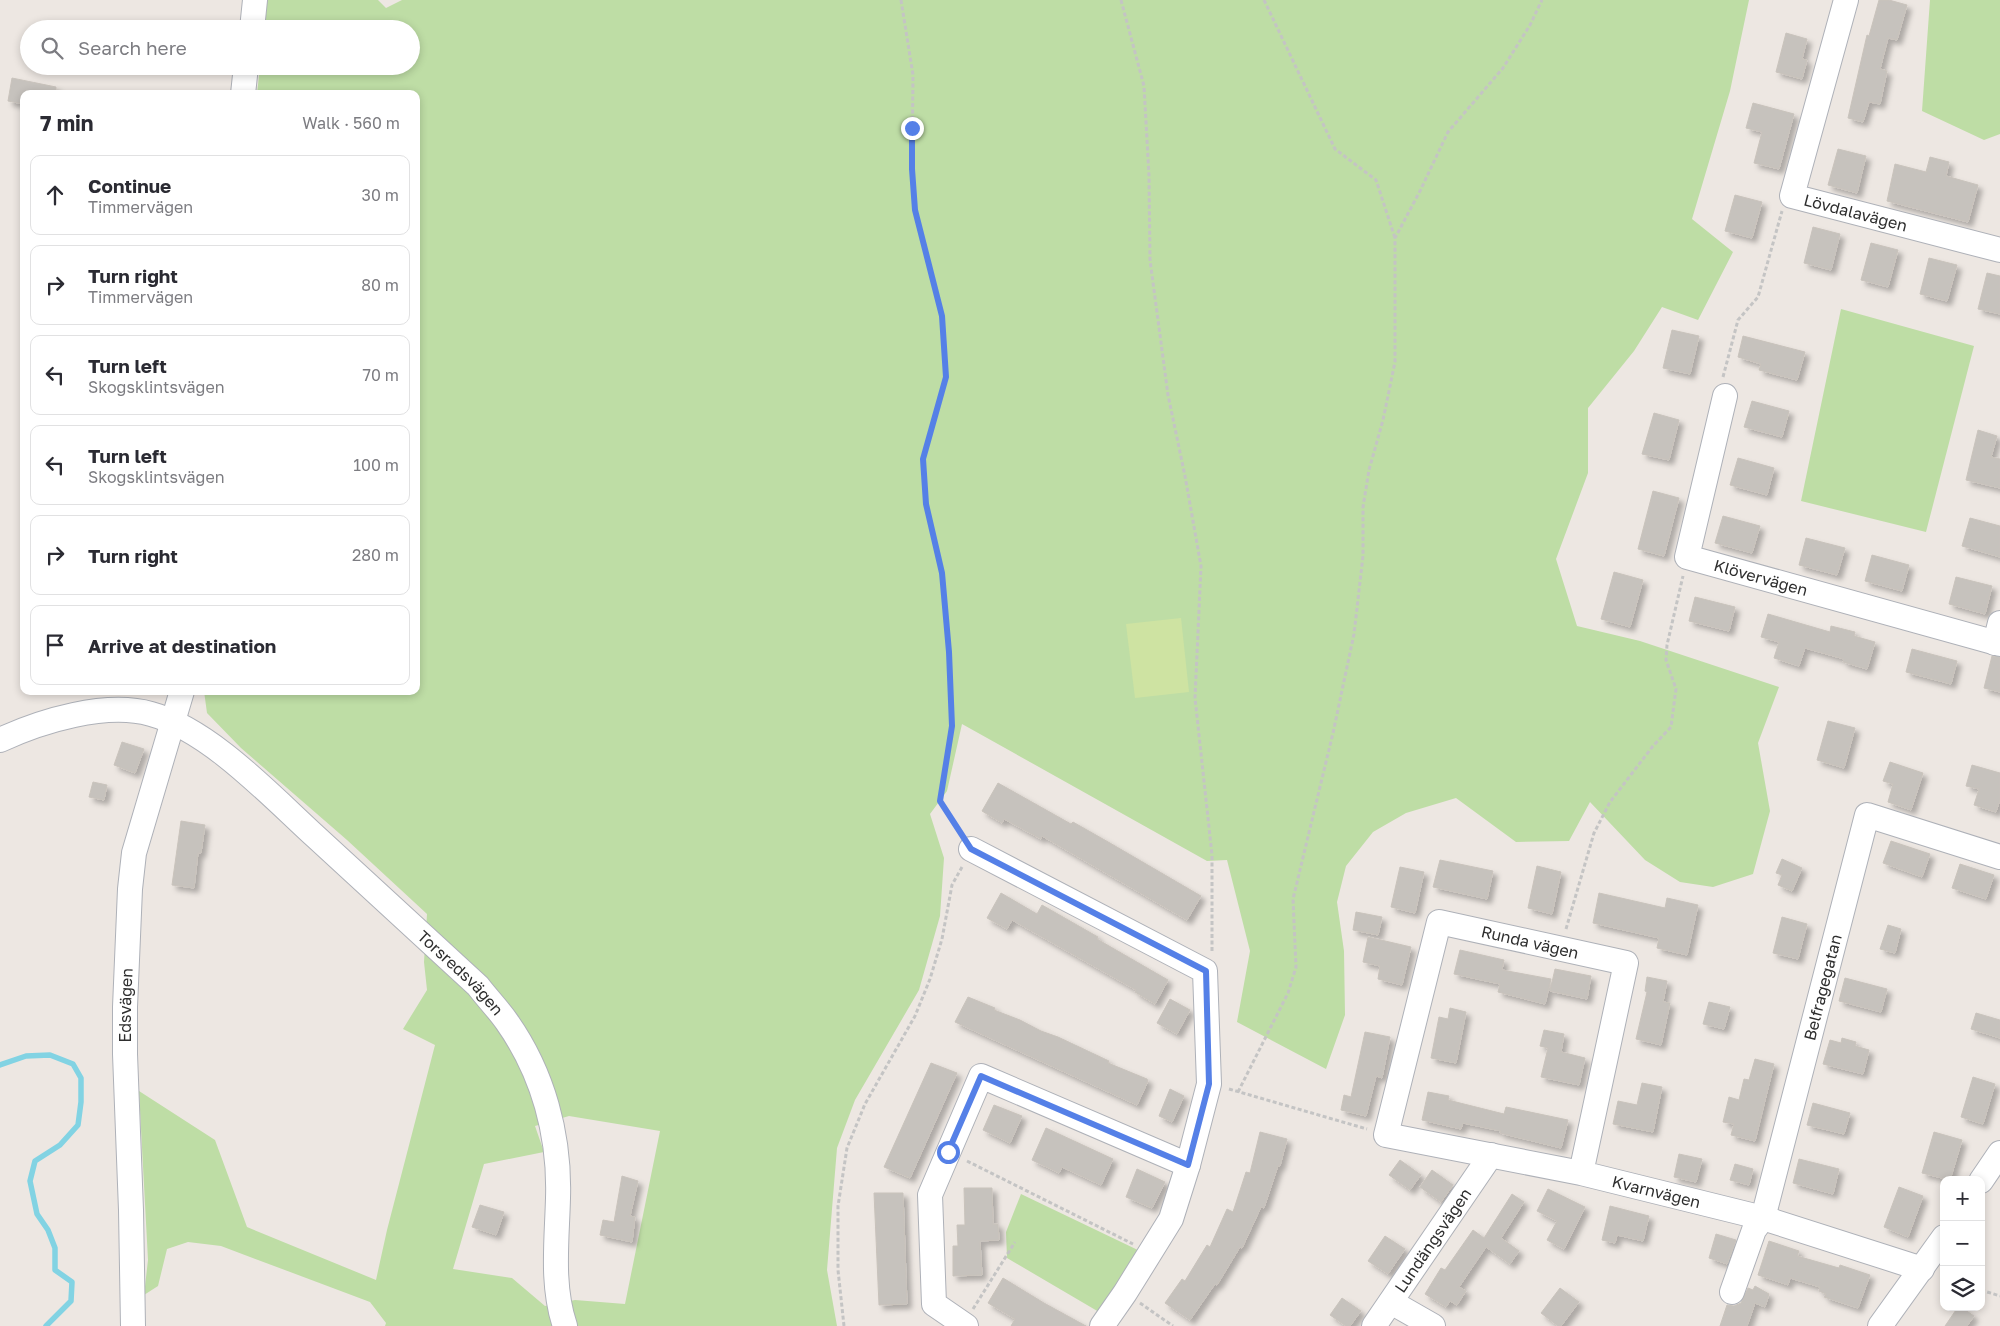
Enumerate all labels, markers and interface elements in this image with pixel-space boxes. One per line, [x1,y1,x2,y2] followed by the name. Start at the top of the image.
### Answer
[20,20,420,75] search box
[38,34,66,62] icon: search
[78,36,187,59] text: Search here
[40,110,94,136] text: 7 min
[302,113,400,133] text: Walk · 560 m
[901,117,924,140] route end
[88,174,171,197] text: Continue
[41,181,69,209] icon: ahead
[362,185,399,205] text: 30 m
[1802,189,1910,236] street label: Lövdalavägen
[88,197,193,217] text: Timmervägen
[88,264,178,287] text: Turn right
[41,271,69,299] icon: right
[361,275,399,295] text: 80 m
[88,287,193,307] text: Timmervägen
[88,354,167,377] text: Turn left
[41,361,69,389] icon: left
[362,365,399,385] text: 70 m
[88,377,225,397] text: Skogsklintsvägen
[88,444,167,467] text: Turn left
[41,451,69,479] icon: left
[353,455,399,475] text: 100 m
[88,467,225,487] text: Skogsklintsvägen
[41,541,69,569] icon: right
[88,544,178,567] text: Turn right
[352,545,399,565] text: 280 m
[1712,555,1810,600] street label: Klövervägen
[41,631,69,659] icon: arrive
[88,634,276,657] text: Arrive at destination
[1479,921,1581,963] street label: Runda vägen
[413,926,508,1019] street label: Torsredsvägen
[1799,932,1846,1043] street label: Belfragegatan
[115,967,137,1042] street label: Edsvägen
[937,1141,960,1164] route start
[1610,1171,1703,1212] street label: Kvarnvägen
[1940,1176,1985,1311] map controls
[1940,1176,1985,1221] button: +
[1390,1184,1475,1296] street label: Lundängsvägen
[1940,1221,1985,1266] button: −
[1940,1266,1985,1311] button: layers

